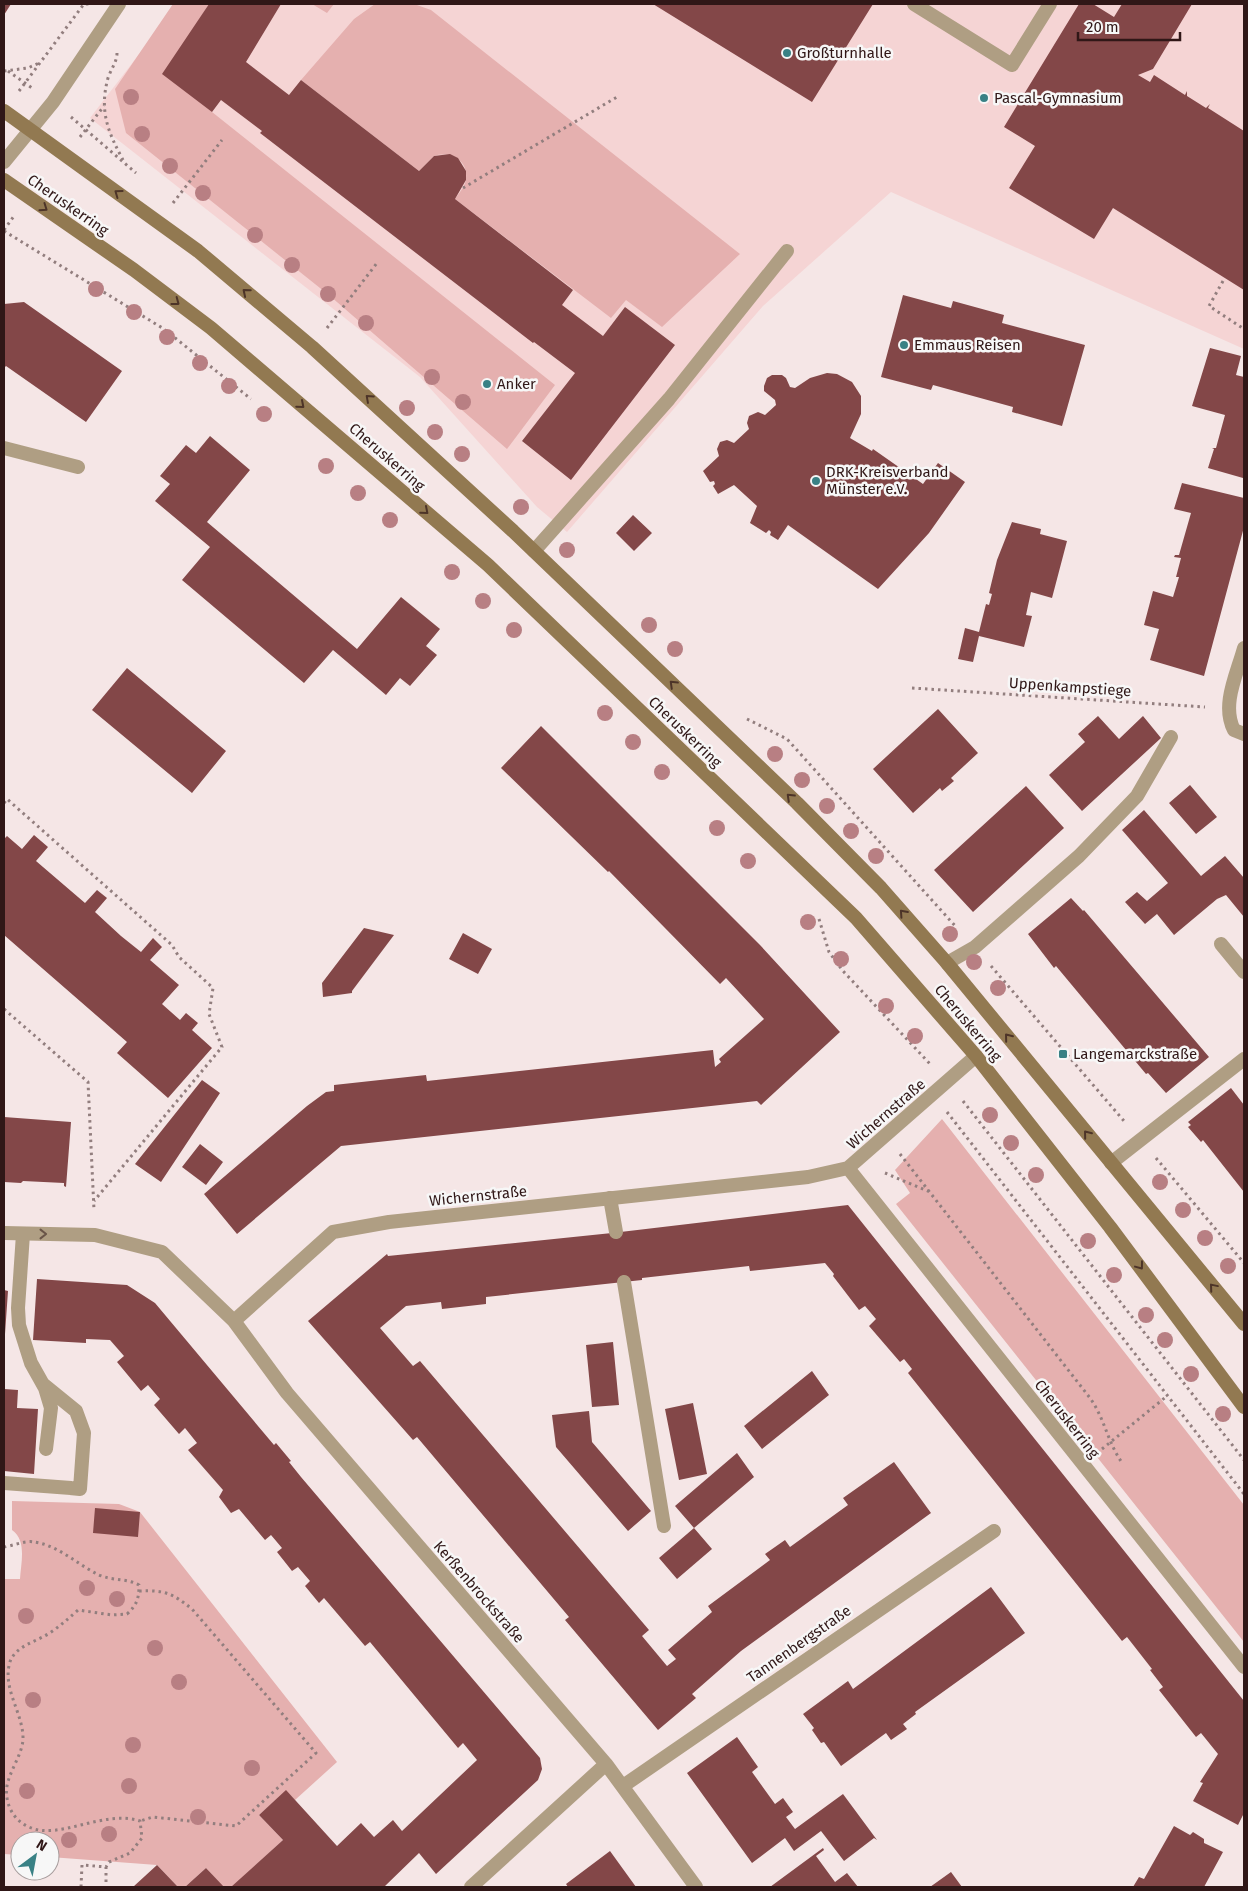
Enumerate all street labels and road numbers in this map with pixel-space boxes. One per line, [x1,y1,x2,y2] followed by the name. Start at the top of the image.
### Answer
[24,170,112,240] street label: Cheruskerring
[345,419,429,495] street label: Cheruskerring
[1008,674,1132,700] street label: Uppenkampstiege
[645,693,726,772] street label: Cheruskerring
[931,981,1006,1065] street label: Cheruskerring
[843,1075,929,1153] street label: Wichernstraße
[428,1182,528,1210] street label: Wichernstraße
[1031,1376,1103,1462] street label: Cheruskerring
[430,1537,528,1647] street label: Kerßenbrockstraße
[743,1601,855,1687] street label: Tannenbergstraße

